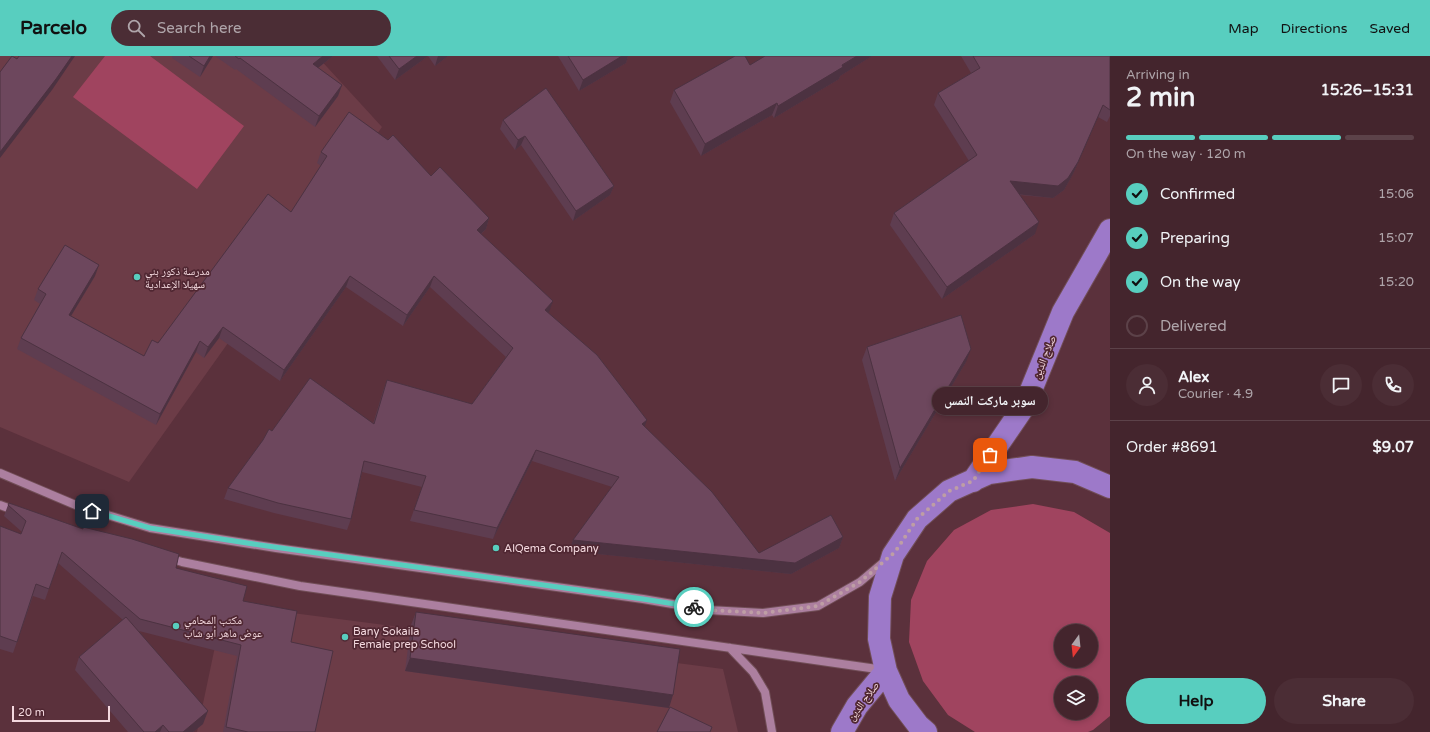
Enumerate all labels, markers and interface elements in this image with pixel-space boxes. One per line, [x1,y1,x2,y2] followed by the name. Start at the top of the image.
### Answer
[111,10,391,46] search box
[20,17,87,39] text: Parcelo
[125,17,147,39] icon: search
[157,19,241,37] text: Search here
[1228,20,1259,37] text: Map
[1281,20,1348,37] text: Directions
[1370,20,1410,37] text: Saved
[1126,67,1190,83] text: Arriving in
[1321,81,1414,99] text: 15:26–15:31
[1126,82,1195,113] text: 2 min
[1126,146,1246,162] text: On the way · 120 m
[1126,183,1148,205] icon: check
[1160,185,1235,203] text: Confirmed
[1378,186,1414,202] text: 15:06
[1126,227,1148,249] icon: check
[1160,229,1230,247] text: Preparing
[1378,230,1414,246] text: 15:07
[145,265,210,291] place label: مدرسة ذكور بني سهيلا الإعدادية
[1126,271,1148,293] icon: check
[132,272,142,282] marker: مدرسة ذكور بني سهيلا الإعدادية
[1160,273,1240,291] text: On the way
[1378,274,1414,290] text: 15:20
[1160,317,1227,335] text: Delivered
[1030,334,1059,381] street label: صلاح الدين
[1126,364,1168,406] button: person
[1320,364,1362,406] button: chat
[1372,364,1414,406] button: phone
[1178,368,1209,386] text: Alex
[1178,386,1253,402] text: Courier · 4.9
[932,387,1048,415] callout: سوبر ماركت النمس
[944,393,1036,409] text: سوبر ماركت النمس
[973,438,1007,472] pin
[1126,438,1218,456] text: Order #8691
[1373,438,1414,456] text: $9.07
[979,444,1001,466] icon: bag
[75,494,109,528] pin
[81,500,103,522] icon: home
[504,542,599,555] place label: AlQema Company
[491,543,501,553] marker: AlQema Company
[674,587,714,627] courier
[683,596,705,618] icon: bike
[184,614,263,640] place label: مكتب المحامي عوض ماهر أبو شاب
[171,621,181,631] marker: مكتب المحامي عوض ماهر أبو شاب
[1054,624,1098,668] north arrow
[1054,624,1098,720] map controls
[353,625,456,651] place label: Bany Sokaila Female prep School
[340,632,350,642] marker: Bany Sokaila Female prep School
[1054,676,1098,720] button: layers
[1126,678,1266,724] button: Help
[1274,678,1414,724] button: Share
[845,679,882,724] street label: صلاح الدين
[12,704,110,723] scale bar
[18,706,45,719] text: 20 m

